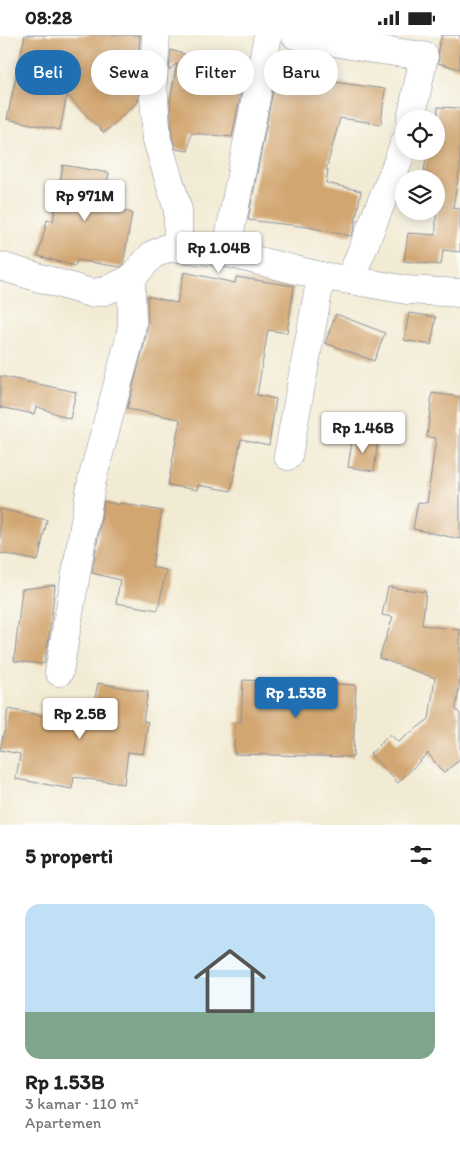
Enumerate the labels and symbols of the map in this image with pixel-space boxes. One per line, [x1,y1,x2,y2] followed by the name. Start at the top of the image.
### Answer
[39,179,131,222] pin: Rp 971M
[167,231,271,274] pin: Rp 1.04B
[311,411,415,454] pin: Rp 1.46B
[244,677,348,719] pin: Rp 1.53B
[34,697,126,740] pin: Rp 2.5B

